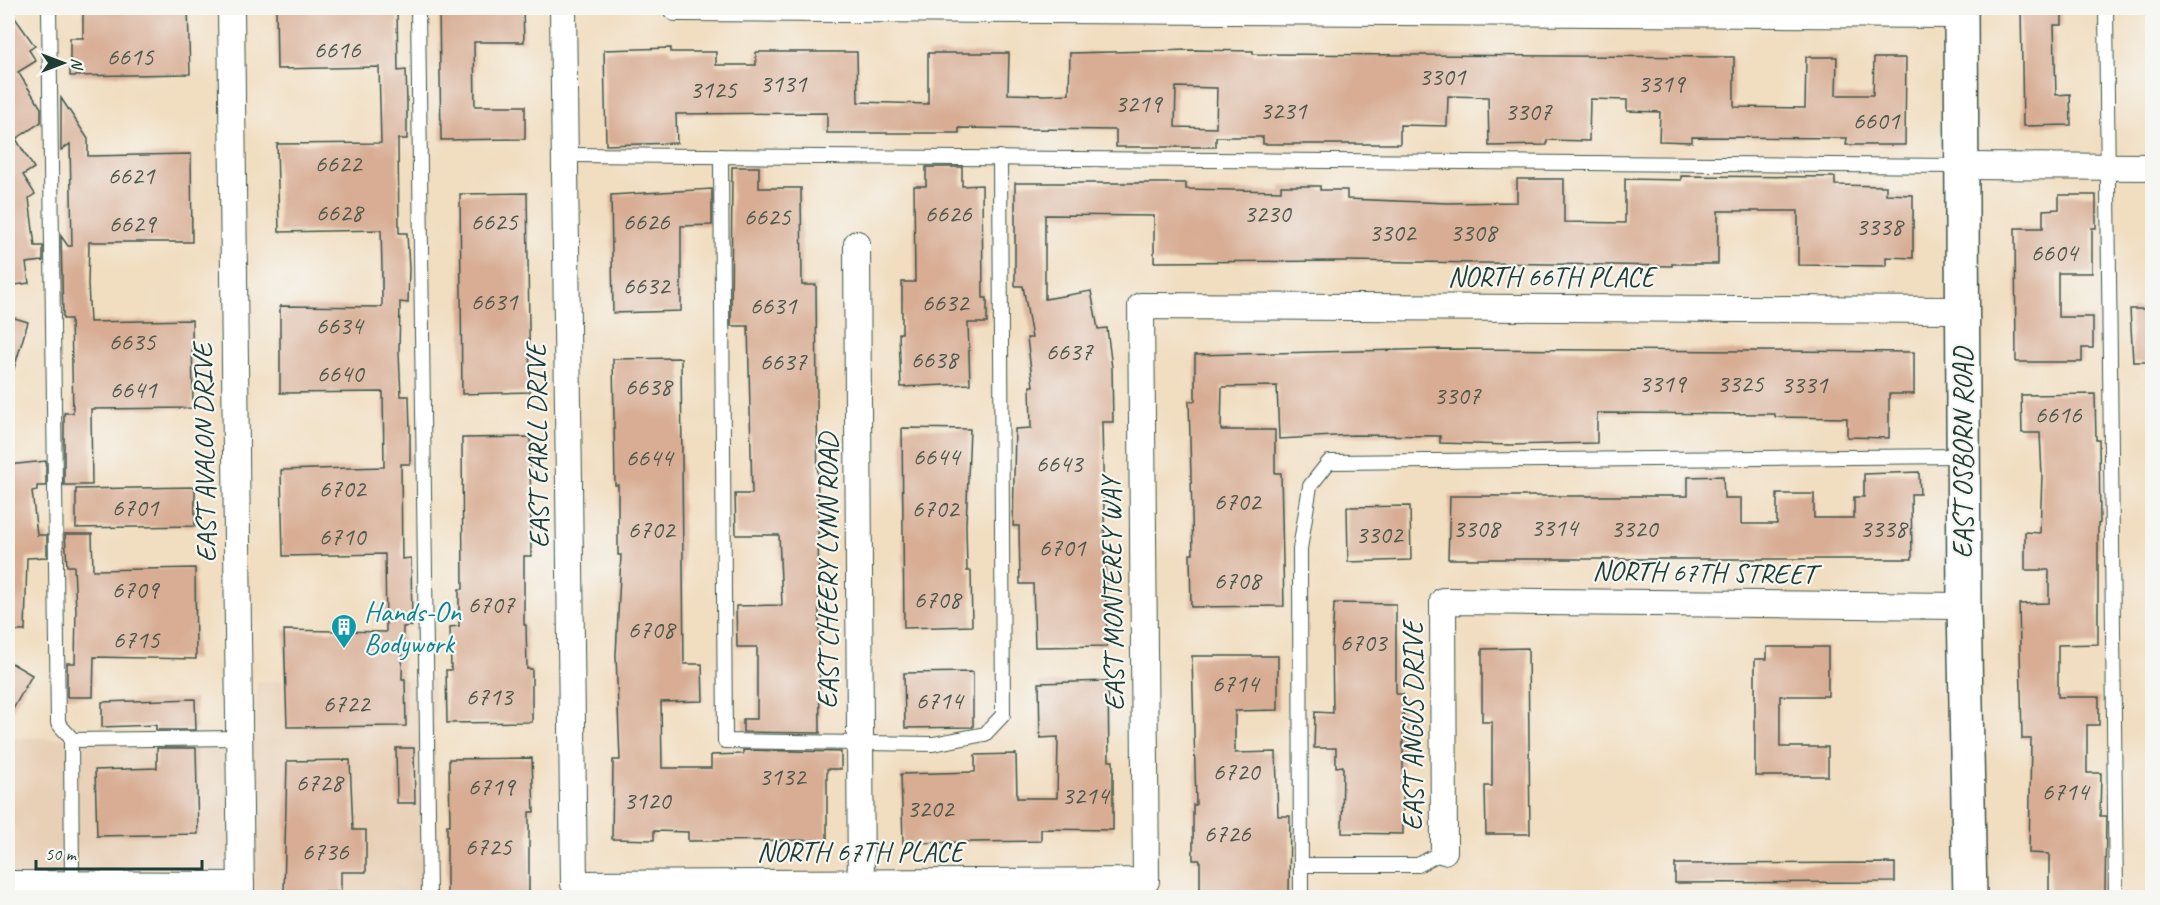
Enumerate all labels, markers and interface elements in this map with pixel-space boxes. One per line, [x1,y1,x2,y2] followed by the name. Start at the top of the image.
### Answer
[33,33,93,93] north arrow
[314,33,362,66] house number: 6616
[107,40,155,73] house number: 6615
[67,58,87,71] text: N
[1419,60,1467,93] house number: 3301
[760,67,808,100] house number: 3131
[1638,67,1687,100] house number: 3319
[690,73,738,106] house number: 3125
[1115,87,1164,120] house number: 3219
[1260,94,1308,127] house number: 3231
[1505,95,1553,128] house number: 3307
[1853,104,1901,137] house number: 6601
[315,147,364,180] house number: 6622
[108,159,156,192] house number: 6621
[316,196,365,229] house number: 6628
[925,197,973,230] house number: 6626
[1244,197,1293,230] house number: 3230
[744,200,792,233] house number: 6625
[471,205,519,238] house number: 6625
[623,205,671,238] house number: 6626
[109,207,158,240] house number: 6629
[1856,210,1905,243] house number: 3338
[1369,216,1418,249] house number: 3302
[1450,216,1499,249] house number: 3308
[2031,236,2080,269] house number: 6604
[1448,259,1658,294] street label: NORTH 66TH PLACE
[623,269,672,302] house number: 6632
[471,285,519,318] house number: 6631
[922,286,971,319] house number: 6632
[750,289,798,322] house number: 6631
[316,309,365,342] house number: 6634
[109,325,157,358] house number: 6635
[1046,335,1094,368] house number: 6637
[185,340,223,563] street label: EAST AVALON DRIVE
[518,340,556,549] street label: EAST EARLL DRIVE
[911,343,960,376] house number: 6638
[760,345,808,378] house number: 6637
[1945,346,1980,558] street label: EAST OSBORN ROAD
[317,357,366,390] house number: 6640
[1639,367,1688,400] house number: 3319
[1717,367,1765,400] house number: 3325
[1781,368,1829,401] house number: 3331
[625,370,674,403] house number: 6638
[110,373,158,406] house number: 6641
[1434,379,1482,412] house number: 3307
[2035,398,2083,431] house number: 6616
[810,431,845,709] street label: EAST CHEERY LYNN ROAD
[913,440,962,473] house number: 6644
[626,441,675,474] house number: 6644
[1036,447,1085,480] house number: 6643
[319,472,368,505] house number: 6702
[1092,473,1132,711] street label: EAST MONTEREY WAY
[1214,485,1263,518] house number: 6702
[112,491,160,524] house number: 6701
[912,492,961,525] house number: 6702
[1531,511,1580,544] house number: 3314
[1453,512,1502,545] house number: 3308
[1611,512,1660,545] house number: 3320
[1860,512,1909,545] house number: 3338
[628,513,677,546] house number: 6702
[1356,518,1405,551] house number: 3302
[319,520,368,553] house number: 6710
[1039,531,1087,564] house number: 6701
[1592,553,1823,592] street label: NORTH 67TH STREET
[1214,564,1263,597] house number: 6708
[112,573,161,606] house number: 6709
[914,583,963,616] house number: 6708
[468,588,516,621] house number: 6707
[364,594,462,661] place label: Hands-On Bodywork
[329,612,359,650] building icon: Hands-On Bodywork
[628,613,677,646] house number: 6708
[1395,618,1430,831] street label: EAST ANGUS DRIVE
[113,623,161,656] house number: 6715
[1340,626,1389,659] house number: 6703
[1212,667,1261,700] house number: 6714
[466,680,515,713] house number: 6713
[916,684,965,717] house number: 6714
[323,687,372,720] house number: 6722
[1213,755,1262,788] house number: 6720
[759,760,808,793] house number: 3132
[296,766,345,799] house number: 6728
[468,770,517,803] house number: 6719
[2042,775,2091,808] house number: 6714
[1062,779,1111,812] house number: 3214
[624,784,673,817] house number: 3120
[907,792,956,825] house number: 3202
[1204,817,1252,850] house number: 6726
[465,830,513,863] house number: 6725
[36,833,202,871] scale bar
[757,834,967,869] street label: NORTH 67TH PLACE
[302,835,350,868] house number: 6736
[45,843,78,865] text: 50 m

